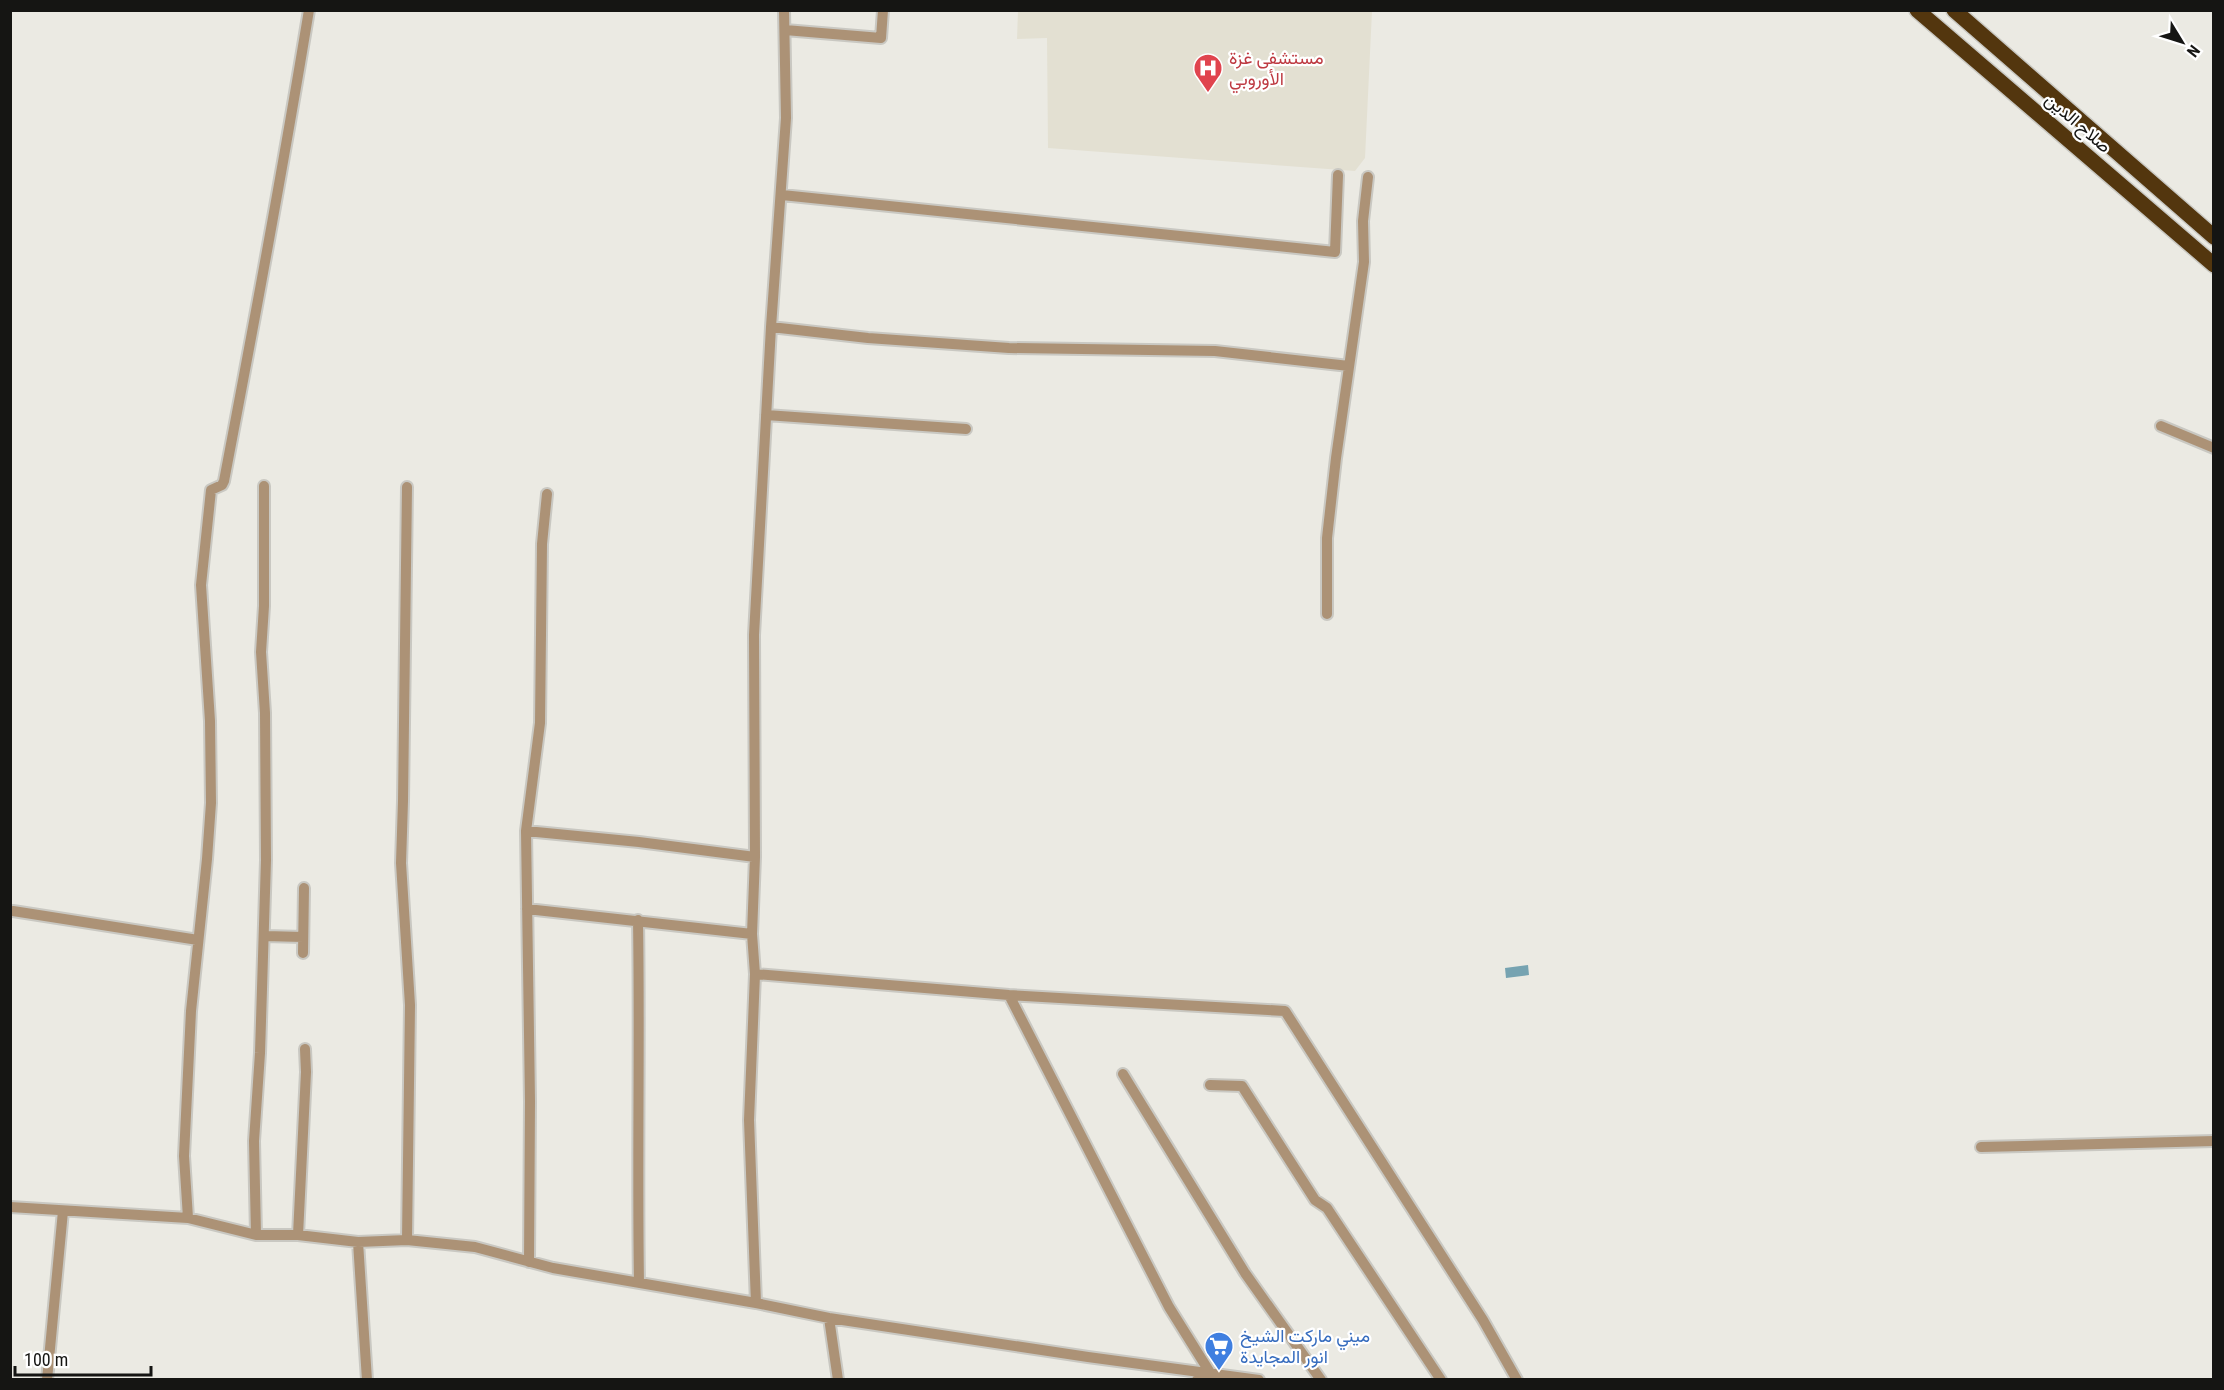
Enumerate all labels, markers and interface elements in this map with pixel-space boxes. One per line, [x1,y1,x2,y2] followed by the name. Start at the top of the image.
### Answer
[2152,12,2212,72] north arrow
[2183,41,2204,61] text: N
[1229,47,1324,94] place label: مستشفى غزة الأوروبي
[1192,52,1224,94] hospital icon: مستشفى غزة الأوروبي
[2040,88,2115,158] street label: صلاح الدين
[1240,1325,1370,1368] place label: ميني ماركت الشيخ انور المجايدة
[1203,1330,1235,1372] supermarket icon: ميني ماركت الشيخ انور المجايدة
[15,1339,152,1377] scale bar
[24,1349,68,1370] text: 100 m

